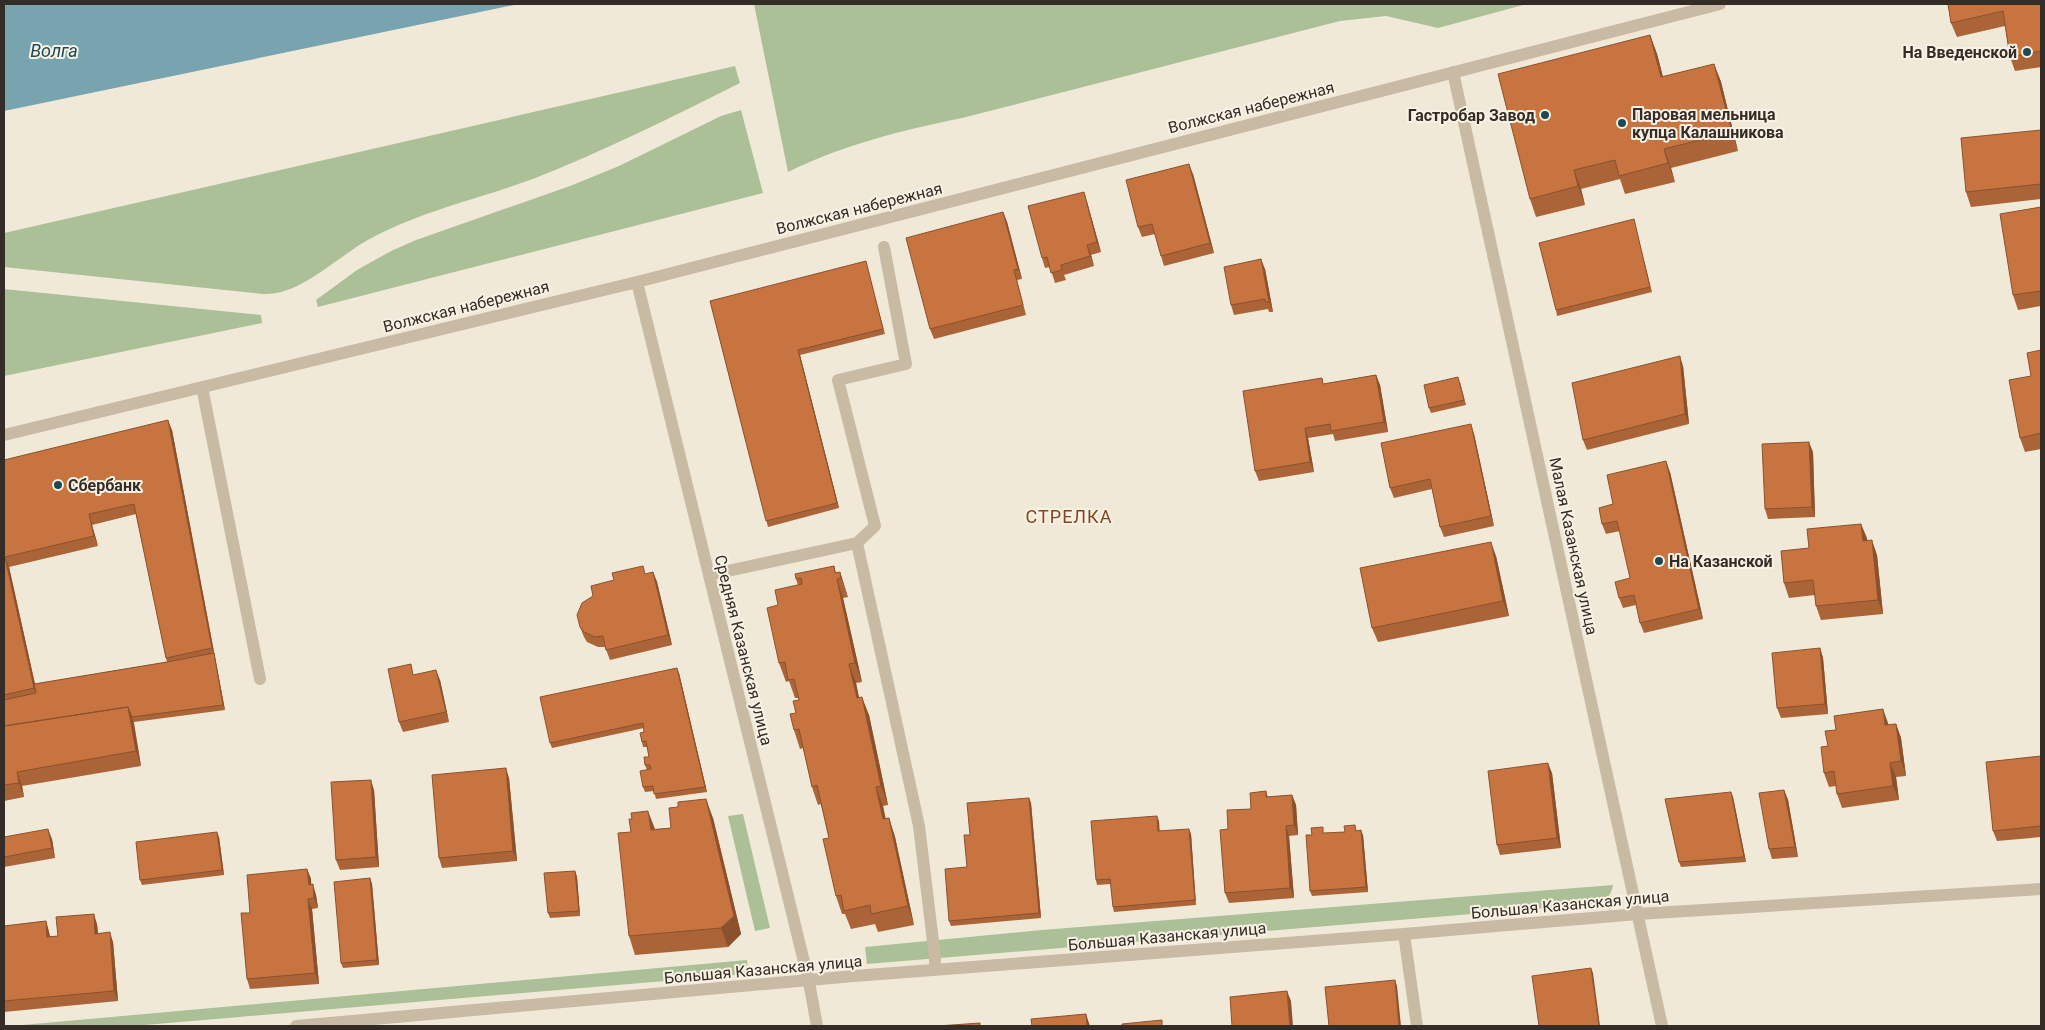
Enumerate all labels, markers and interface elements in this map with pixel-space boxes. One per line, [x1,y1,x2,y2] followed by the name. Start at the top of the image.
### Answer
[30,40,78,61] water label: Волга
[1902,43,2017,62] place label: На Введенской
[2021,46,2033,58] marker: На Введенской
[1166,78,1336,137] street label: Волжская набережная
[1632,105,1784,142] place label: Паровая мельница купца Калашникова
[1408,106,1535,125] place label: Гастробар Завод
[1539,109,1551,121] marker: Гастробар Завод
[1616,117,1628,129] marker: Паровая мельница купца Калашникова
[774,179,944,238] street label: Волжская набережная
[381,277,551,336] street label: Волжская набережная
[1545,456,1602,637] street label: Малая Казанская улица
[68,476,142,495] place label: Сбербанк
[52,479,64,491] marker: Сбербанк
[1026,506,1112,527] district label: СТРЕЛКА
[1669,552,1773,571] place label: На Казанской
[711,553,776,747] street label: Средняя Казанская улица
[1653,555,1665,567] marker: На Казанской
[1470,886,1670,923] street label: Большая Казанская улица
[1067,918,1267,955] street label: Большая Казанская улица
[663,951,863,988] street label: Большая Казанская улица

